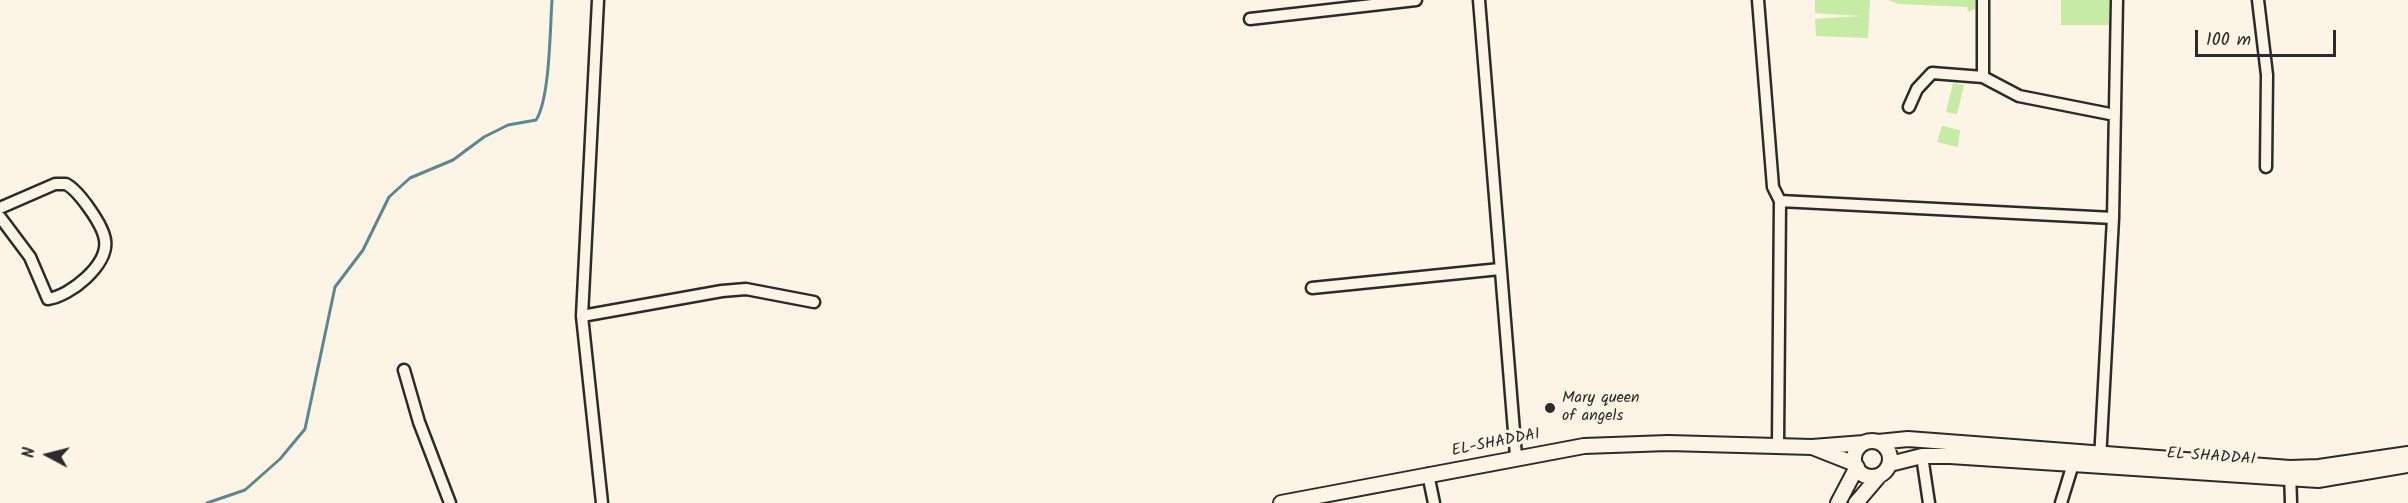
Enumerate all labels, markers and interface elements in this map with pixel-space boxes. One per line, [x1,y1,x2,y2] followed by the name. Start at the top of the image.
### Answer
[2198,18,2339,56] scale bar
[2206,26,2251,55] text: 100 m
[1562,389,1640,427] place label: Mary queen of angels
[1543,401,1557,415] marker: Mary queen of angels
[18,425,78,485] north arrow
[1450,426,1542,462] street label: EL-SHADDAI
[2166,445,2256,471] street label: EL SHADDAI
[17,446,43,459] text: N

